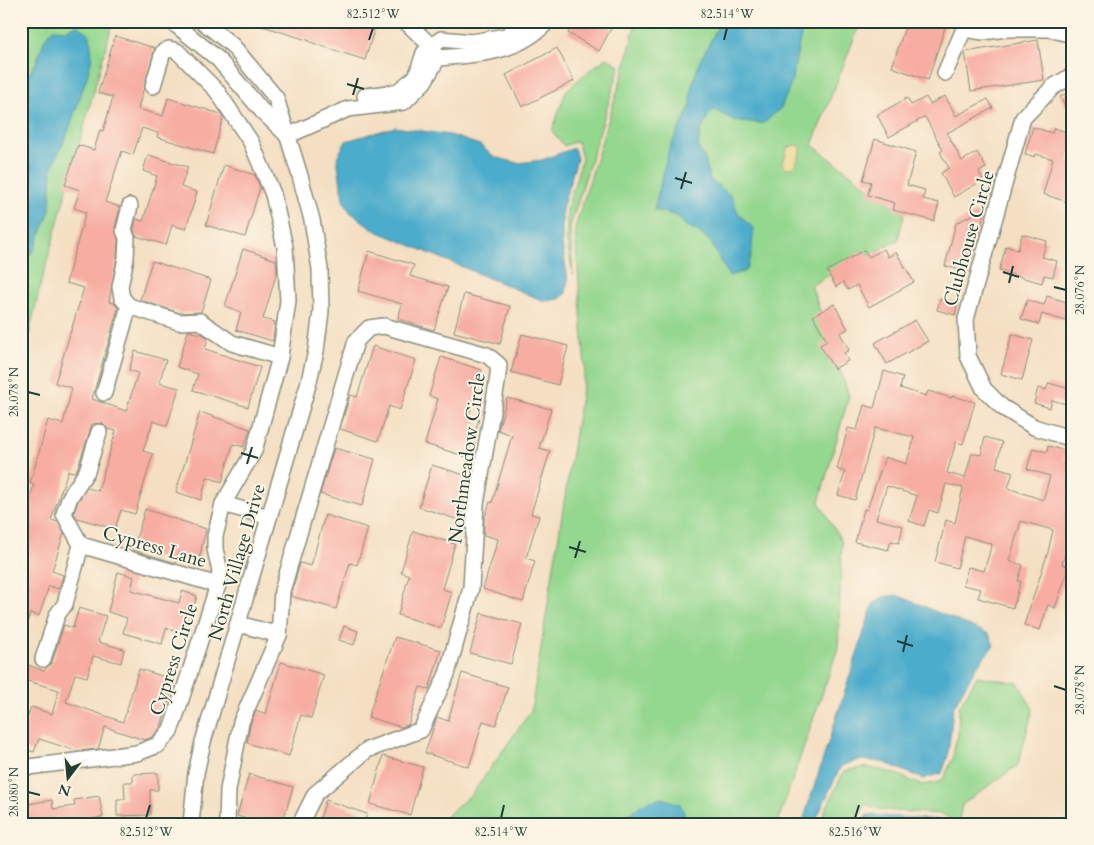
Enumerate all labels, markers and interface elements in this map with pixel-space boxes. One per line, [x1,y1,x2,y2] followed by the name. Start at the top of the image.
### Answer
[346,6,400,22] text: 82.512°W
[700,6,754,22] text: 82.514°W
[937,167,1001,309] street label: Clubhouse Circle
[1072,264,1088,315] text: 28.076°N
[6,366,22,417] text: 28.078°N
[442,371,492,545] street label: Northmeadow Circle
[202,481,272,644] street label: North Village Drive
[100,520,210,574] street label: Cypress Lane
[144,600,204,719] street label: Cypress Circle
[1072,664,1088,715] text: 28.078°N
[42,752,92,802] north arrow
[6,766,22,817] text: 28.080°N
[56,779,73,801] text: N
[119,824,173,840] text: 82.512°W
[474,824,528,840] text: 82.514°W
[828,824,882,840] text: 82.516°W

